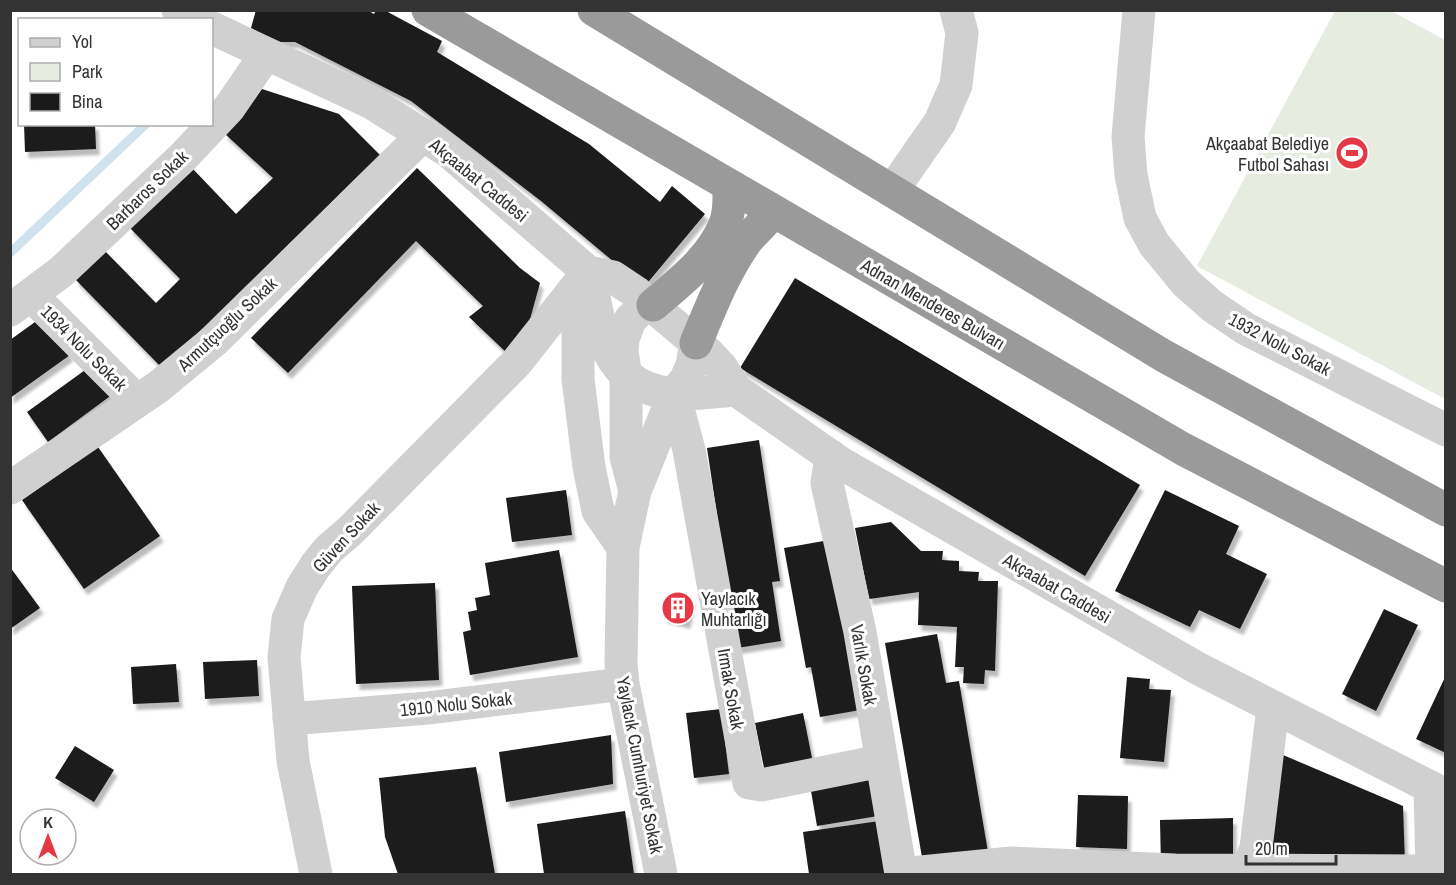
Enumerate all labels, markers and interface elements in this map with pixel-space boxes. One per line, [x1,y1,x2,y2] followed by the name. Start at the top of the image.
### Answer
[18,18,213,126] legend
[72,29,92,54] text: Yol
[72,59,103,84] text: Park
[72,89,102,114] text: Bina
[1205,131,1329,177] place label: Akçaabat Belediye Futbol Sahası
[423,132,534,228] street label: Akçaabat Caddesi
[1334,135,1370,171] sports icon: Akçaabat Belediye Futbol Sahası
[101,144,194,235] street label: Barbaros Sokak
[856,252,1010,355] street label: Adnan Menderes Bulvarı
[171,271,283,377] street label: Armutçuoğlu Sokak
[35,299,133,397] street label: 1934 Nolu Sokak
[1225,307,1336,382] street label: 1932 Nolu Sokak
[307,496,386,578] street label: Güven Sokak
[998,547,1115,629] street label: Akçaabat Caddesi
[701,586,767,632] place label: Yaylacık Muhtarlığı
[660,590,696,626] building icon: Yaylacık Muhtarlığı
[845,623,884,708] street label: Varlık Sokak
[712,646,751,732] street label: Irmak Sokak
[611,674,670,856] street label: Yaylacık Cumhuriyet Sokak
[399,686,514,722] street label: 1910 Nolu Sokak
[18,807,78,867] north arrow
[43,811,53,833] text: K
[1246,828,1336,866] scale bar
[1255,836,1288,861] text: 20 m

